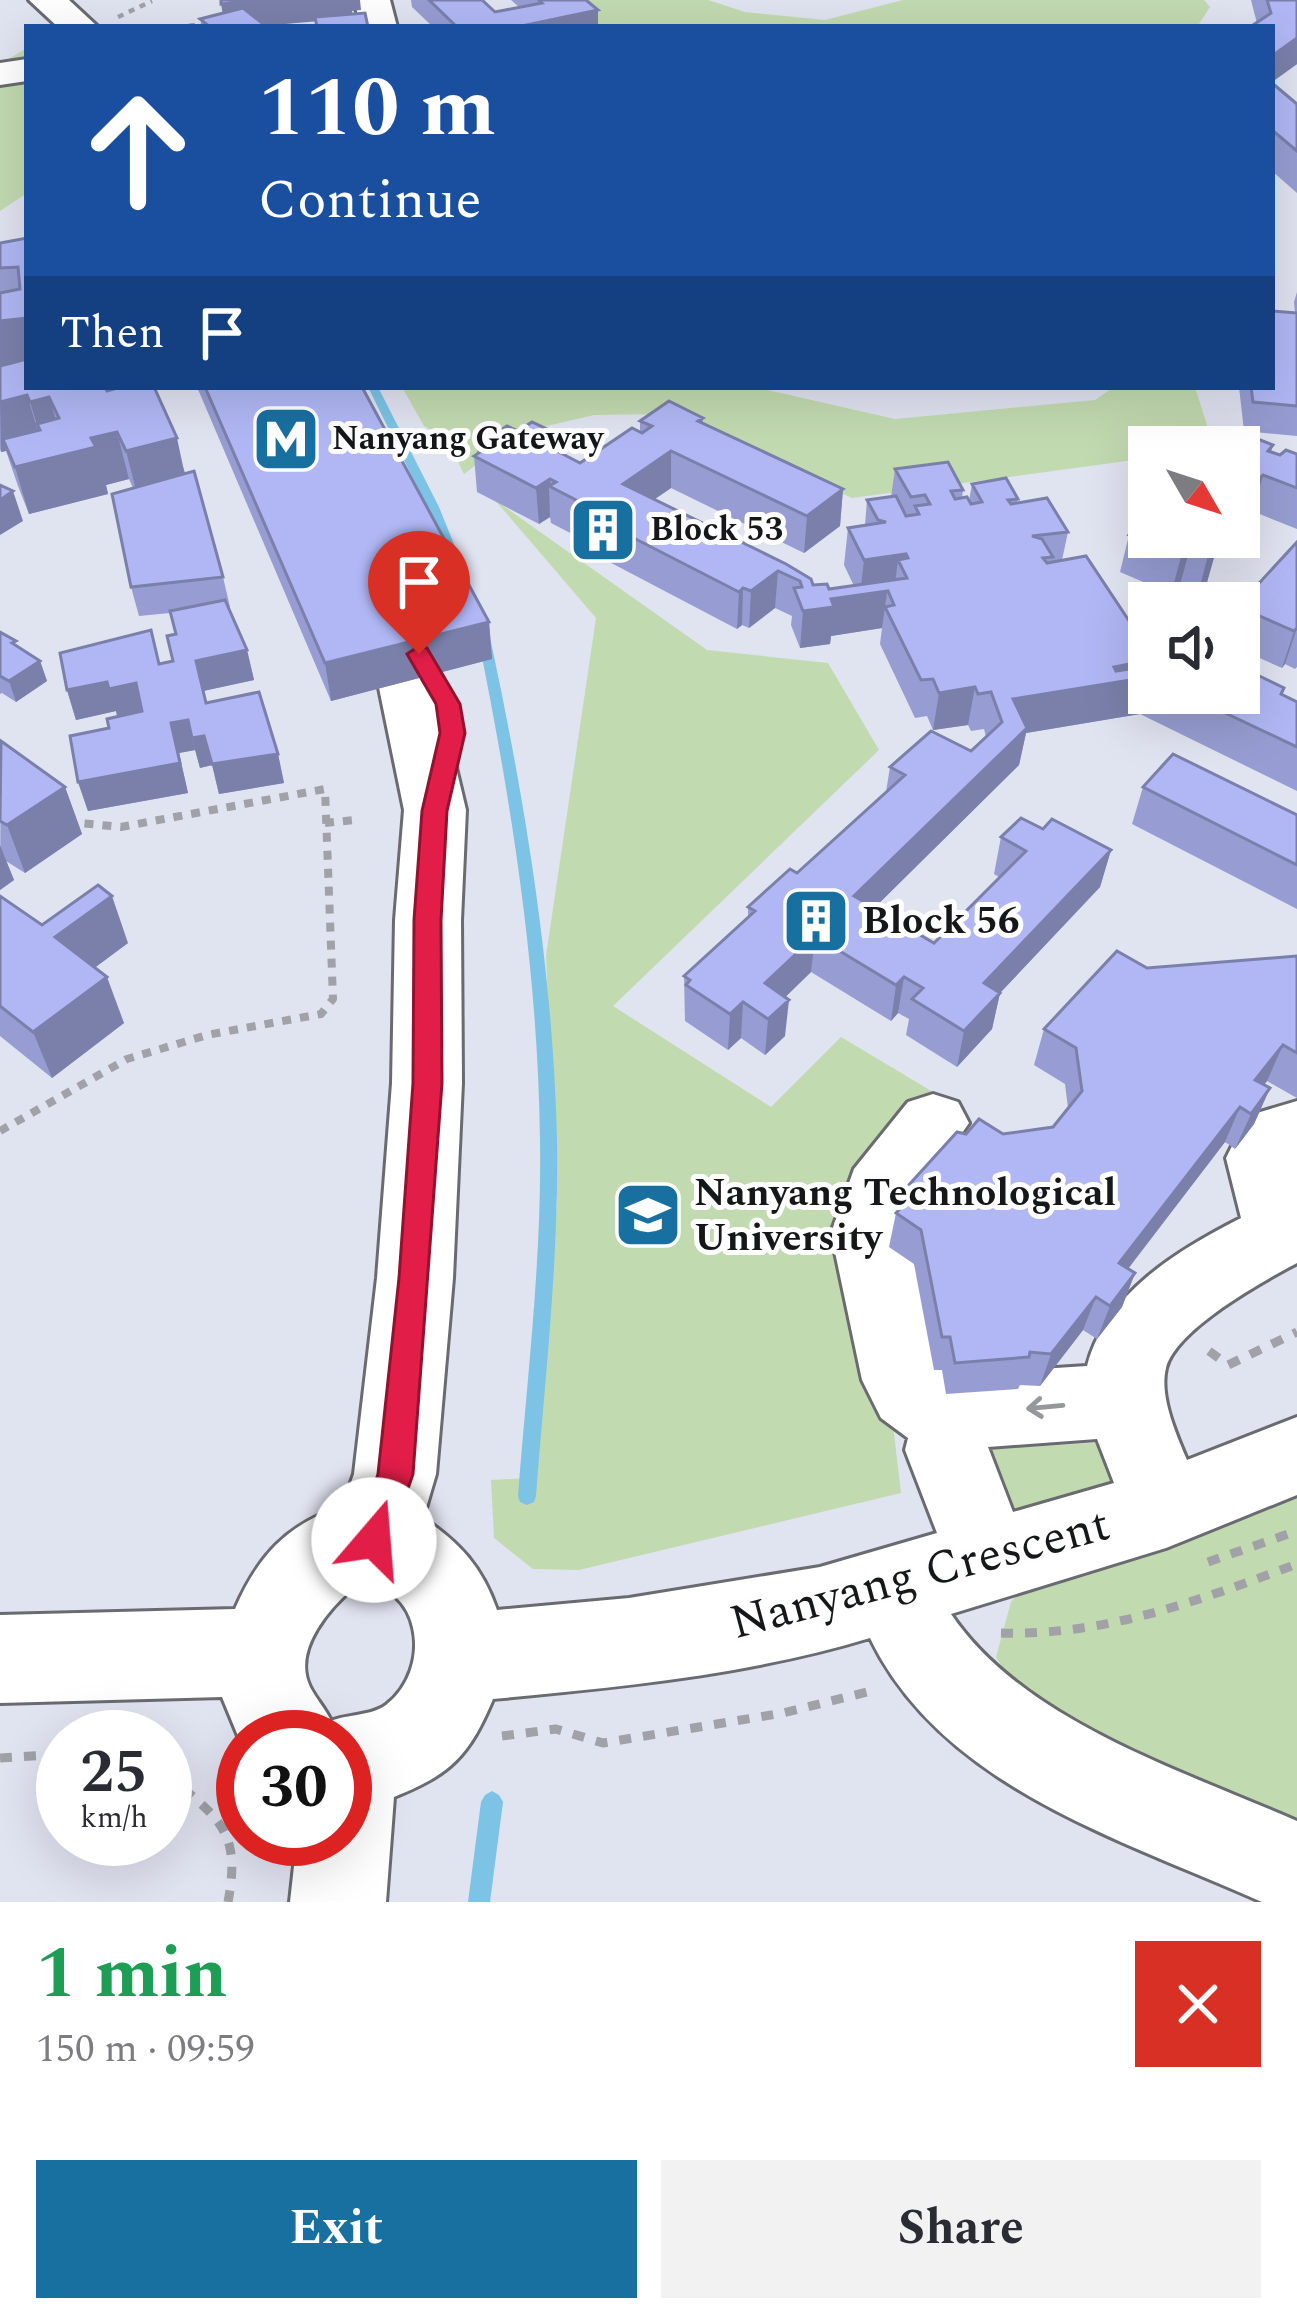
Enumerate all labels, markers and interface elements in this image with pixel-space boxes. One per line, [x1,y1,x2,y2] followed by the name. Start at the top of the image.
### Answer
[258,45,496,173] text: 110 m
[60,72,216,228] icon: ahead
[258,160,482,242] text: Continue
[60,299,165,368] text: Then
[189,300,255,366] icon: arrive
[251,404,321,474] metro station icon: Nanyang Gateway
[332,414,604,464] place label: Nanyang Gateway
[1128,426,1260,558] north arrow
[1128,426,1260,714] map controls
[568,495,638,565] building icon: Block 53
[650,505,783,555] place label: Block 53
[368,531,470,654] pin
[386,549,452,615] icon: arrive
[1128,582,1260,714] button: sound
[781,886,851,956] building icon: Block 56
[862,892,1020,951] place label: Block 56
[694,1164,1116,1268] place label: Nanyang Technological University
[613,1180,683,1250] school or university icon: Nanyang Technological University
[1026,1395,1065,1418] one-way arrow
[311,1477,437,1603] position arrow
[722,1488,1118,1660] street label: Nanyang Crescent
[216,1710,372,1866] speed limit sign: 30
[80,1727,148,1819] text: 25
[80,1795,148,1841] text: km/h
[36,1920,228,2029] text: 1 min
[1135,1941,1261,2067] button: close
[36,2020,255,2079] text: 150 m · 09:59
[36,2160,637,2298] button: Exit
[661,2160,1261,2298] button: Share

